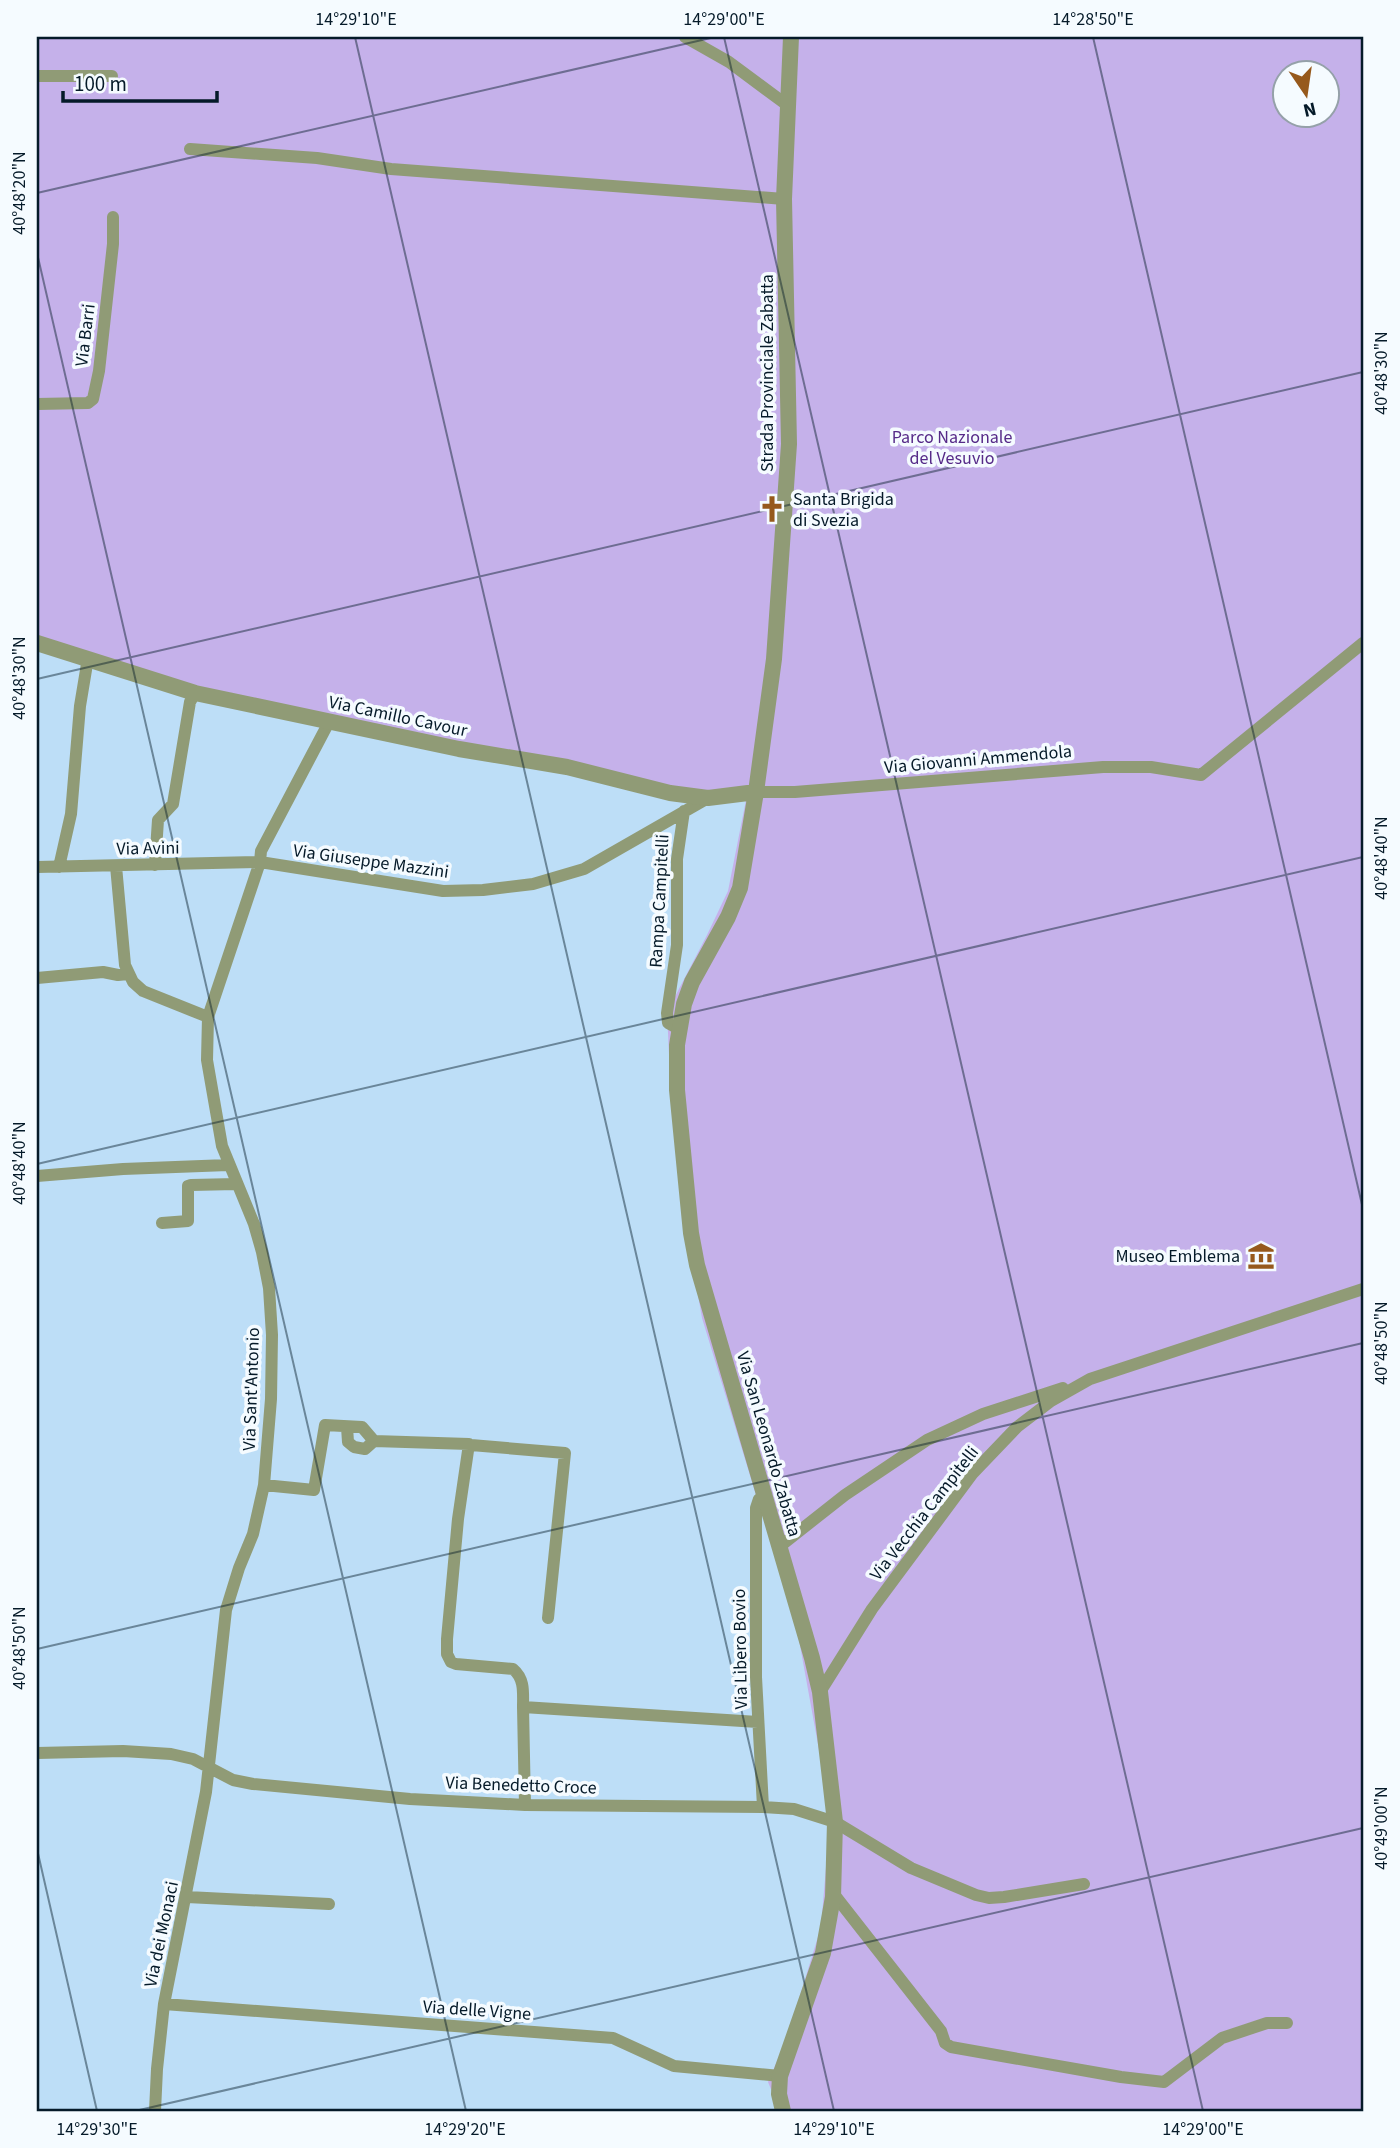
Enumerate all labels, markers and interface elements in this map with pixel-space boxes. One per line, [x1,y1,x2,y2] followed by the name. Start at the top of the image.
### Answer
[315,7,397,32] text: 14°29'10"E
[683,7,765,32] text: 14°29'00"E
[1052,7,1134,32] text: 14°28'50"E
[63,60,217,104] scale bar
[1270,60,1340,130] north arrow
[74,69,127,99] text: 100 m
[1300,95,1319,124] text: N
[7,151,32,235] text: 40°48'20"N
[755,274,780,472] street label: Strada Provinciale Zabatta
[69,302,102,368] street label: Via Barri
[1369,331,1394,415] text: 40°48'30"N
[892,425,1012,471] park label: Parco Nazionale del Vesuvio
[793,487,894,533] place label: Santa Brigida di Svezia
[757,494,787,524] church icon: Santa Brigida di Svezia
[7,636,32,720] text: 40°48'30"N
[326,690,470,744] street label: Via Camillo Cavour
[883,739,1073,780] street label: Via Giovanni Ammendola
[1369,816,1394,900] text: 40°48'40"N
[644,834,675,968] street label: Rampa Campitelli
[116,835,180,862] street label: Via Avini
[292,838,450,885] street label: Via Giuseppe Mazzini
[7,1121,32,1205] text: 40°48'40"N
[1246,1241,1276,1271] museum icon: Museo Emblema
[1115,1244,1240,1269] place label: Museo Emblema
[1369,1301,1394,1385] text: 40°48'50"N
[237,1327,266,1451] street label: Via Sant'Antonio
[730,1349,807,1540] street label: Via San Leonardo Zabatta
[864,1441,985,1586] street label: Via Vecchia Campitelli
[727,1588,754,1710] street label: Via Libero Bovio
[7,1606,32,1690] text: 40°48'50"N
[445,1770,597,1801] street label: Via Benedetto Croce
[1369,1786,1394,1870] text: 40°49'00"N
[138,1879,185,1989] street label: Via dei Monaci
[422,1994,532,2027] street label: Via delle Vigne
[56,2117,138,2142] text: 14°29'30"E
[424,2117,506,2142] text: 14°29'20"E
[793,2117,875,2142] text: 14°29'10"E
[1162,2117,1244,2142] text: 14°29'00"E

